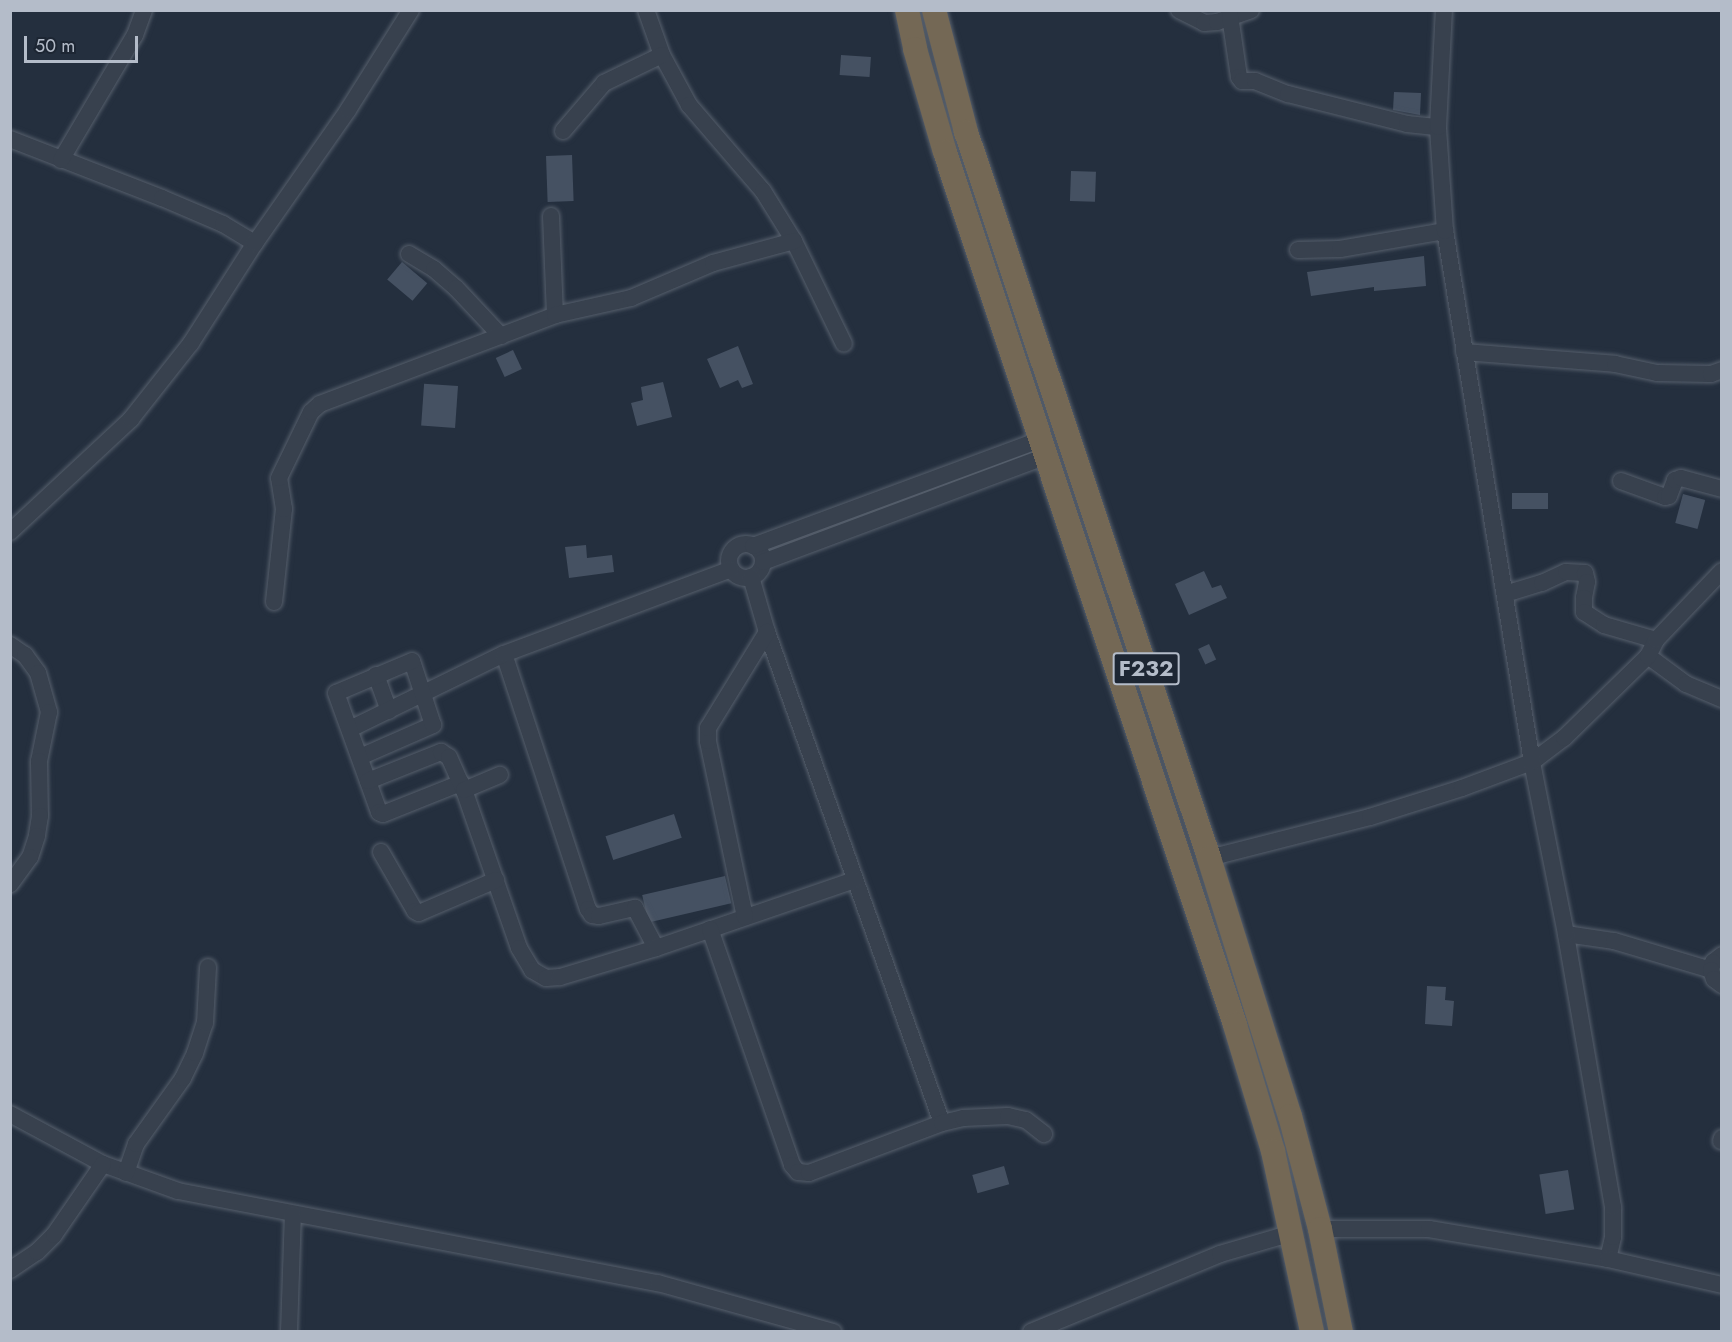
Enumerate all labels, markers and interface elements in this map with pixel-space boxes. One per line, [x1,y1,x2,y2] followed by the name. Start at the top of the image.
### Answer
[27,24,141,62] scale bar
[35,33,75,59] text: 50 m
[1112,650,1180,688] road number: F232

